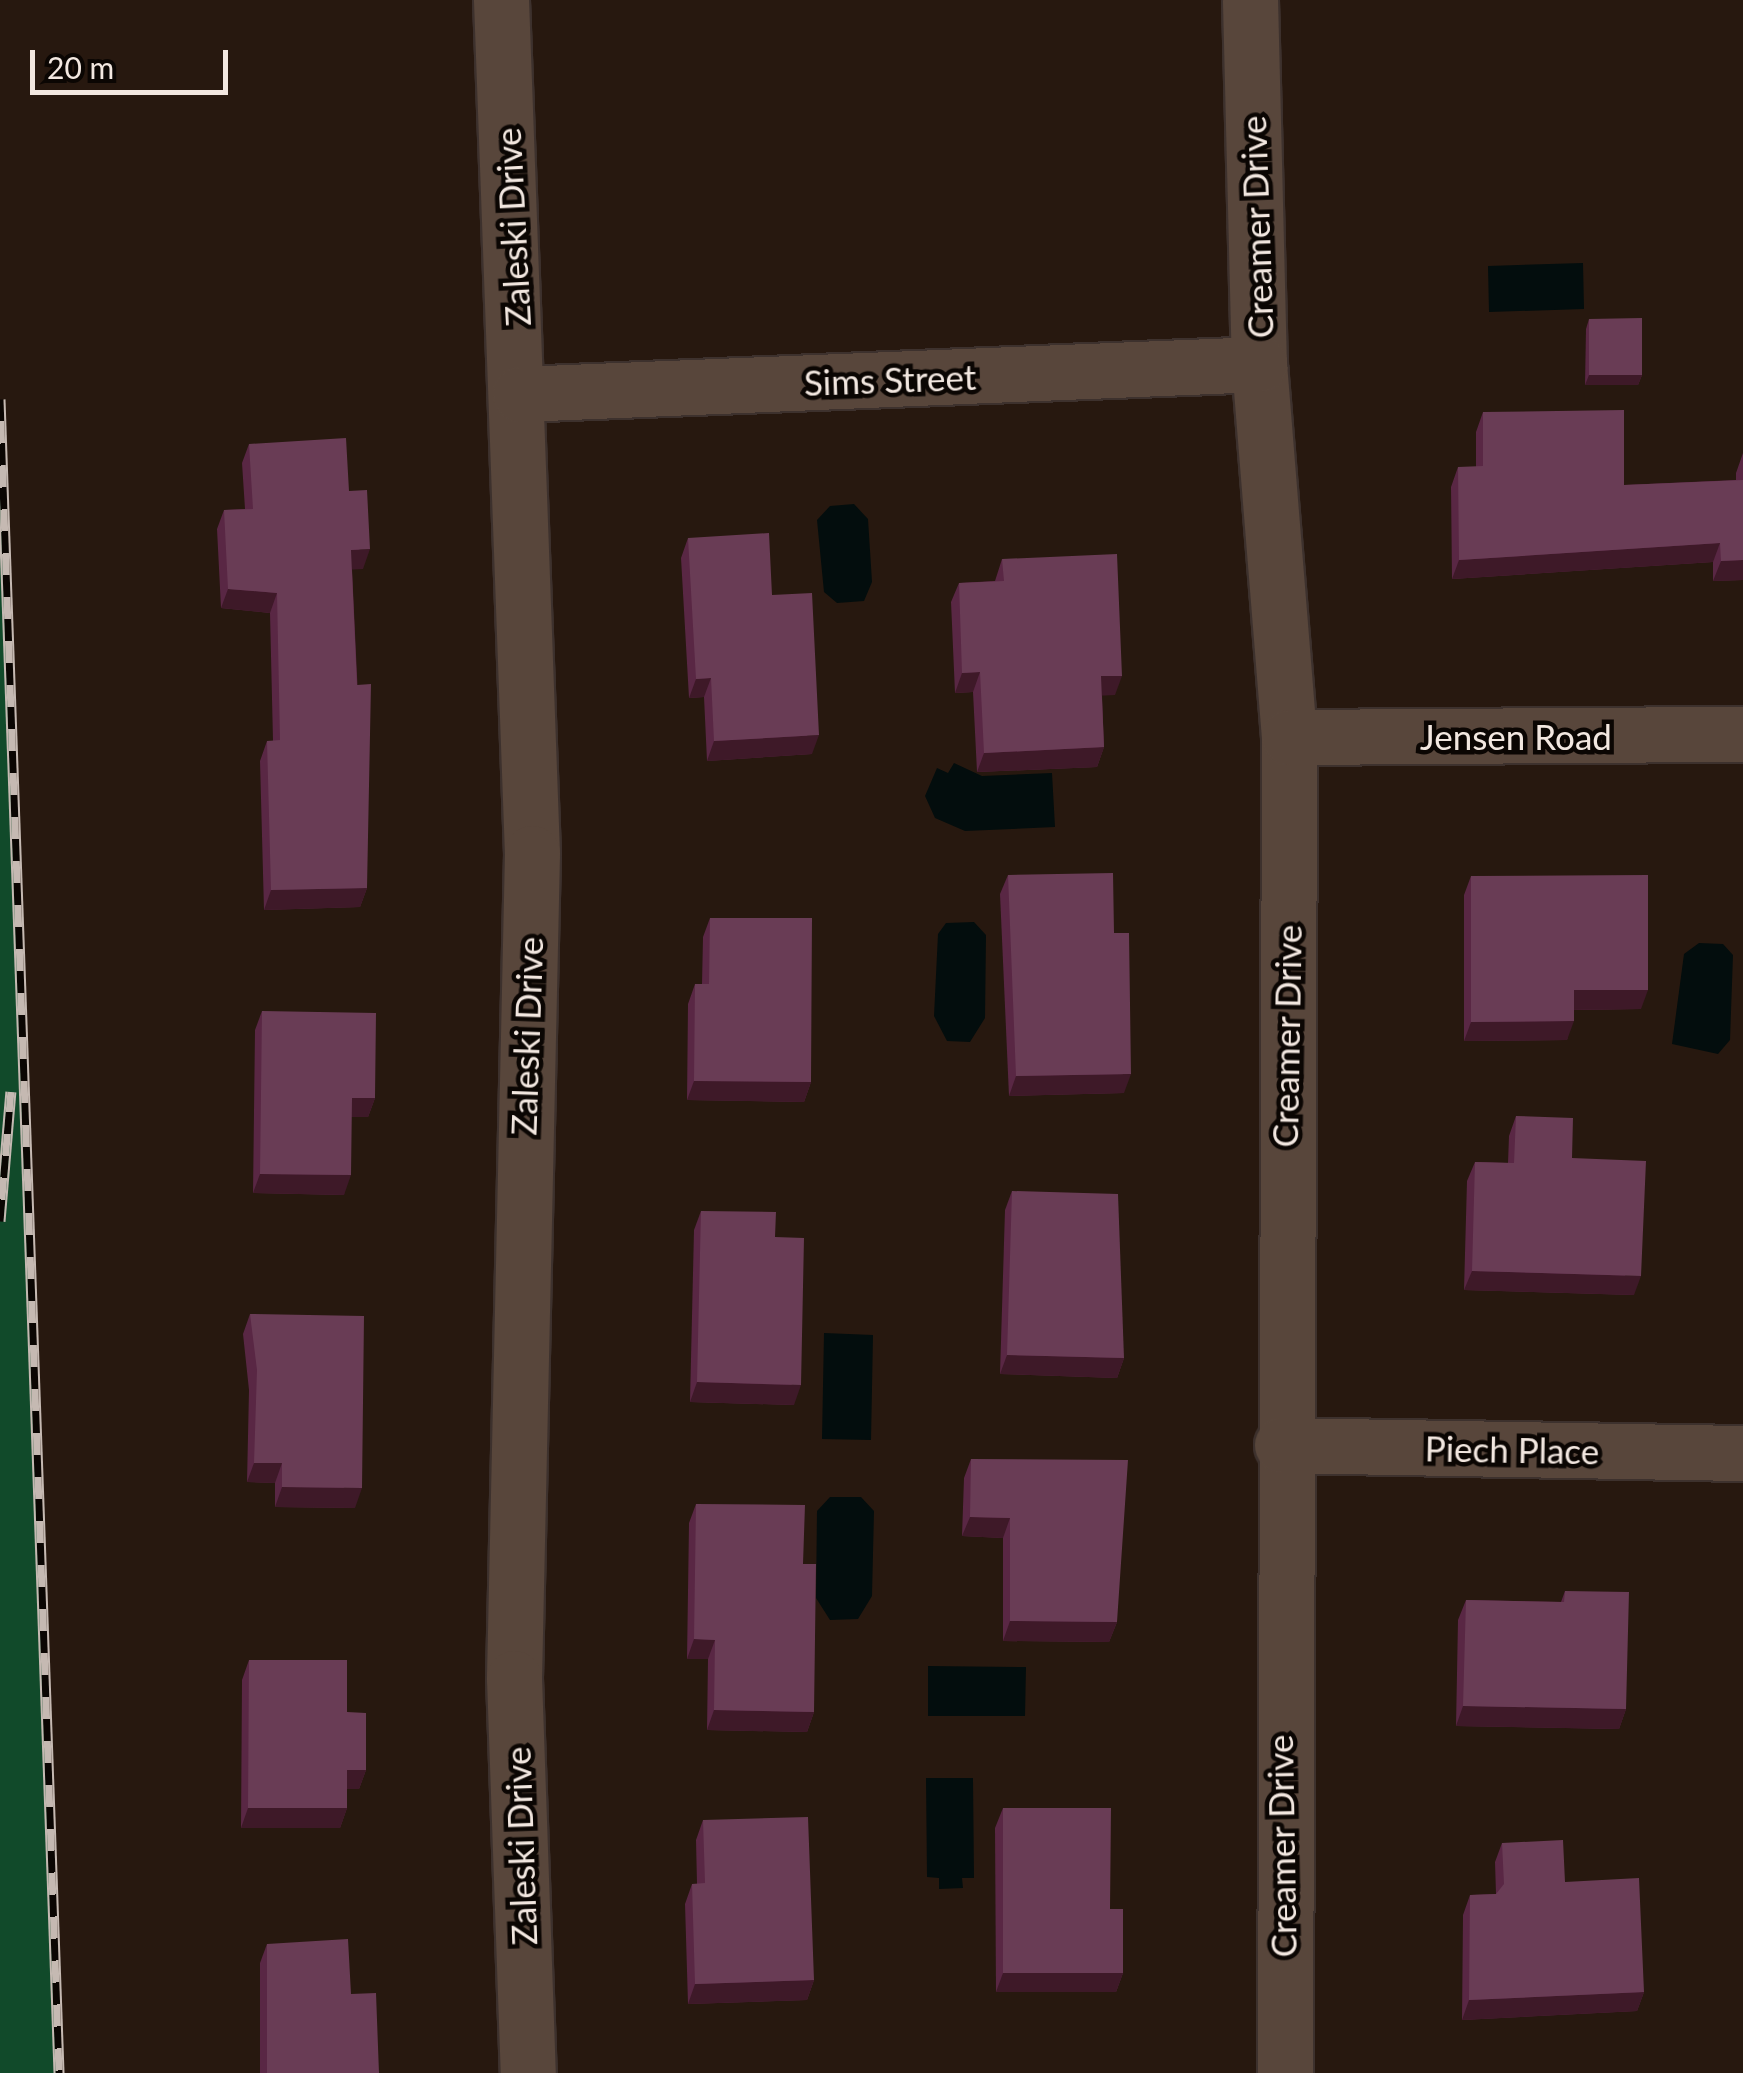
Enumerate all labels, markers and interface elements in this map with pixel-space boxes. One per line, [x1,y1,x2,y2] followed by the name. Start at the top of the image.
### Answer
[35,30,232,92] scale bar
[47,49,114,85] text: 20 m
[1231,115,1281,339] street label: Creamer Drive
[486,127,538,327] street label: Zaleski Drive
[803,355,977,403] street label: Sims Street
[1420,715,1612,757] street label: Jensen Road
[1263,924,1309,1148] street label: Creamer Drive
[502,936,550,1136] street label: Zaleski Drive
[1424,1426,1600,1472] street label: Piech Place
[1258,1734,1304,1958] street label: Creamer Drive
[496,1746,544,1946] street label: Zaleski Drive

